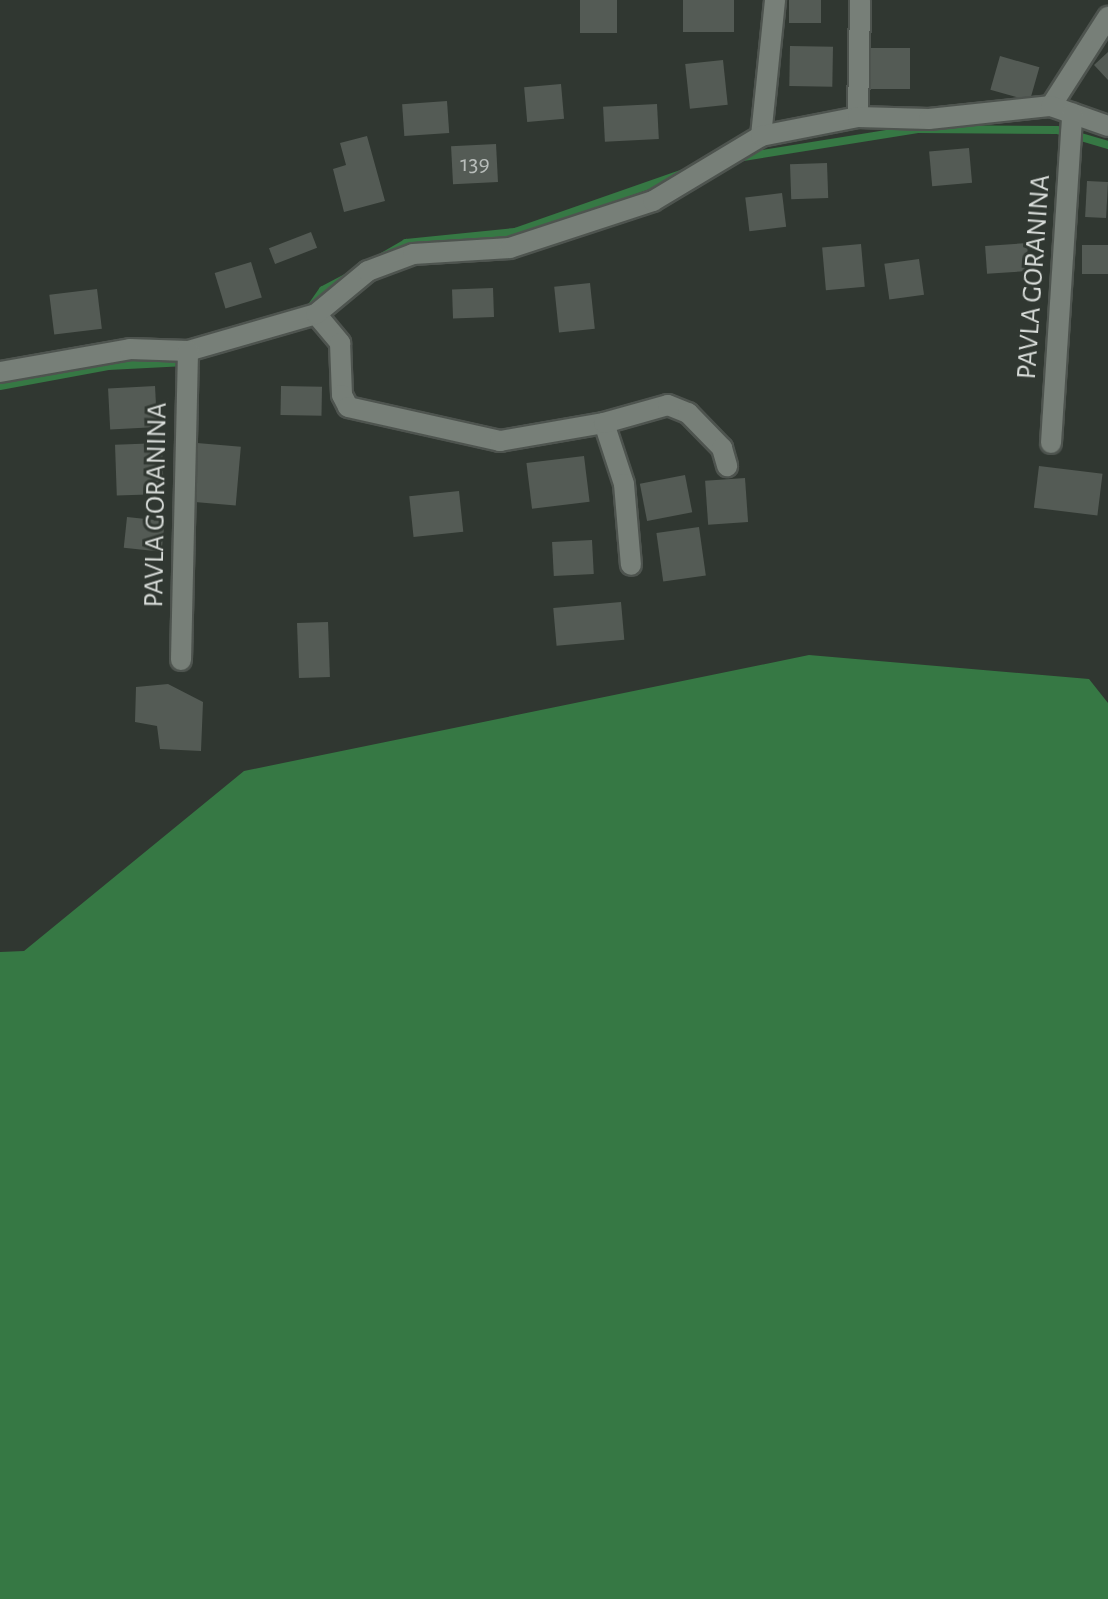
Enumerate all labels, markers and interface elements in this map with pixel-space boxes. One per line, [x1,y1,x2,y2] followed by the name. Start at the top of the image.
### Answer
[460,151,490,179] house number: 139
[1010,173,1058,381] street label: PAVLA GORANINA
[137,402,175,608] street label: PAVLA GORANINA

